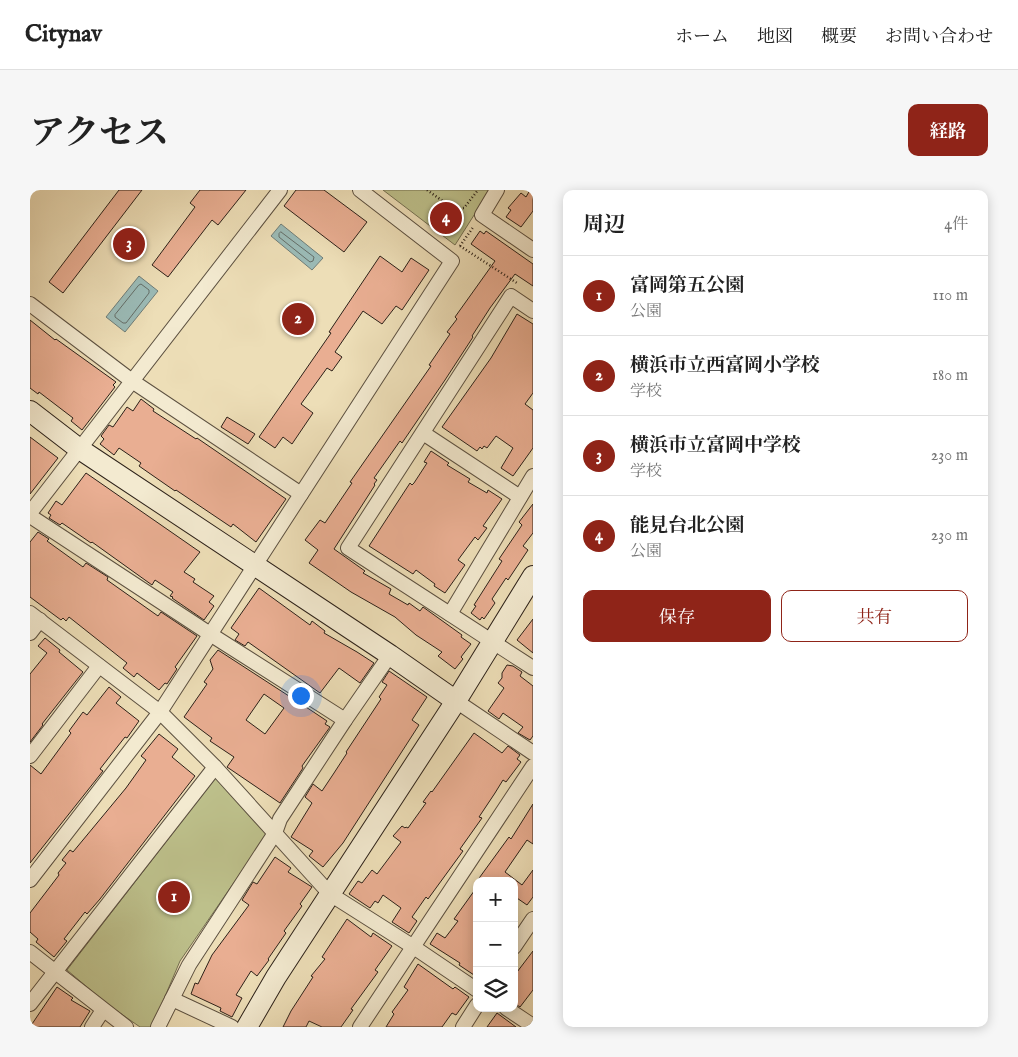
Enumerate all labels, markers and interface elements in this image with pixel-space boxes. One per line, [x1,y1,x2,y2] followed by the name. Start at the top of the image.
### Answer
[25,19,102,50] text: Citynav
[675,26,729,49] text: ホーム
[757,26,793,49] text: 地図
[821,26,857,49] text: 概要
[885,26,993,49] text: お問い合わせ
[908,104,988,156] button: 経路
[30,112,169,157] text: アクセス
[430,199,462,237] pin: 4
[583,212,625,239] text: 周辺
[944,215,968,235] text: 4件
[113,225,145,263] pin: 3
[630,274,744,298] text: 富岡第五公園
[596,286,602,306] text: 1
[932,286,968,306] text: 110 m
[282,300,314,338] pin: 2
[630,302,662,322] text: 公園
[630,354,820,378] text: 横浜市立西富岡小学校
[595,366,603,386] text: 2
[932,366,968,386] text: 180 m
[630,382,662,402] text: 学校
[630,434,801,458] text: 横浜市立富岡中学校
[596,446,602,466] text: 3
[931,446,968,466] text: 230 m
[630,462,662,482] text: 学校
[630,514,744,538] text: 能見台北公園
[595,526,603,546] text: 4
[931,526,968,546] text: 230 m
[630,542,662,562] text: 公園
[583,590,771,642] button: 保存
[781,590,968,642] button: 共有
[288,683,314,709] your location
[473,877,518,1012] map controls
[473,877,518,922] button: +
[158,878,190,916] pin: 1
[473,922,518,967] button: −
[473,967,518,1012] button: layers

